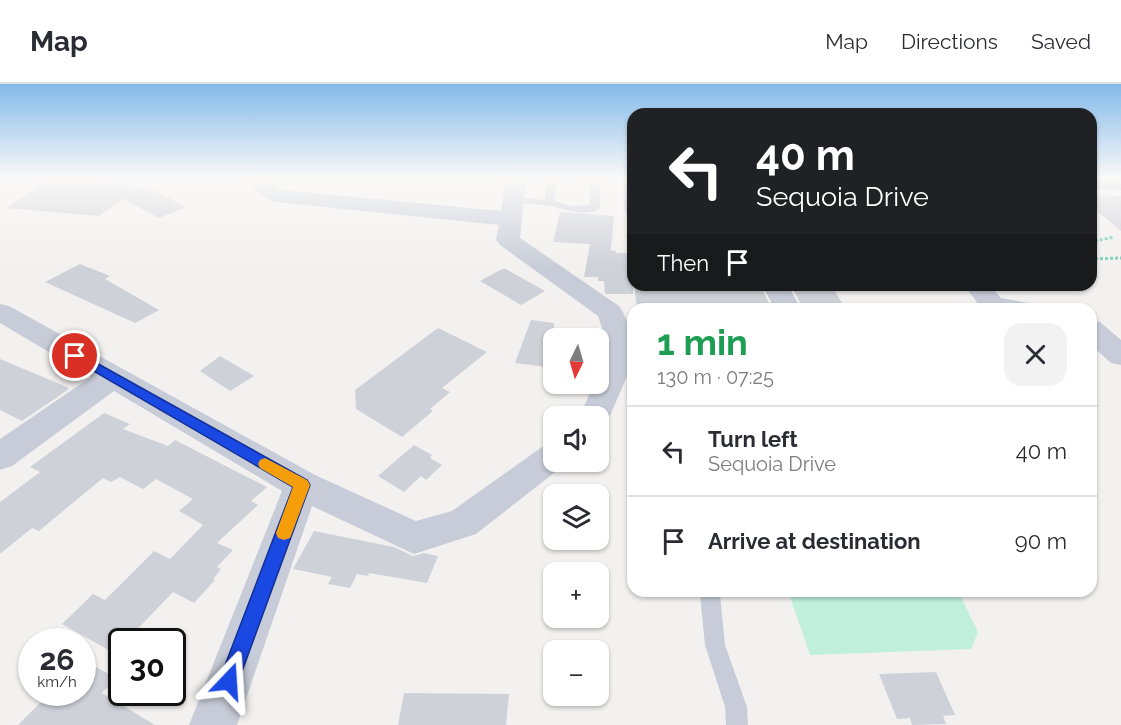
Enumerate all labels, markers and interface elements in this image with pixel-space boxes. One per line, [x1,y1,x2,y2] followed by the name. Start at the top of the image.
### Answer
[30,25,88,58] text: Map
[825,29,868,54] text: Map
[901,29,998,54] text: Directions
[1031,29,1091,54] text: Saved
[756,131,855,180] text: 40 m
[657,132,735,210] icon: left
[756,181,929,212] text: Sequoia Drive
[721,246,754,279] icon: arrive
[657,250,709,276] text: Then
[657,321,748,363] text: 1 min
[1004,323,1067,386] button: close
[543,328,609,394] north arrow
[543,328,609,706] map controls
[49,330,100,381] pin
[58,339,91,372] icon: arrive
[657,365,774,389] text: 130 m · 07:25
[543,406,609,472] button: sound
[708,426,798,452] text: Turn left
[657,435,690,468] icon: left
[1016,438,1067,464] text: 40 m
[708,452,836,476] text: Sequoia Drive
[543,484,609,550] button: layers
[657,525,690,558] icon: arrive
[708,528,921,554] text: Arrive at destination
[1015,528,1067,554] text: 90 m
[543,562,609,628] button: +
[108,628,186,706] speed limit sign: 30
[543,640,609,706] button: −
[39,642,75,677] text: 26
[197,649,261,713] position arrow
[37,673,77,691] text: km/h

